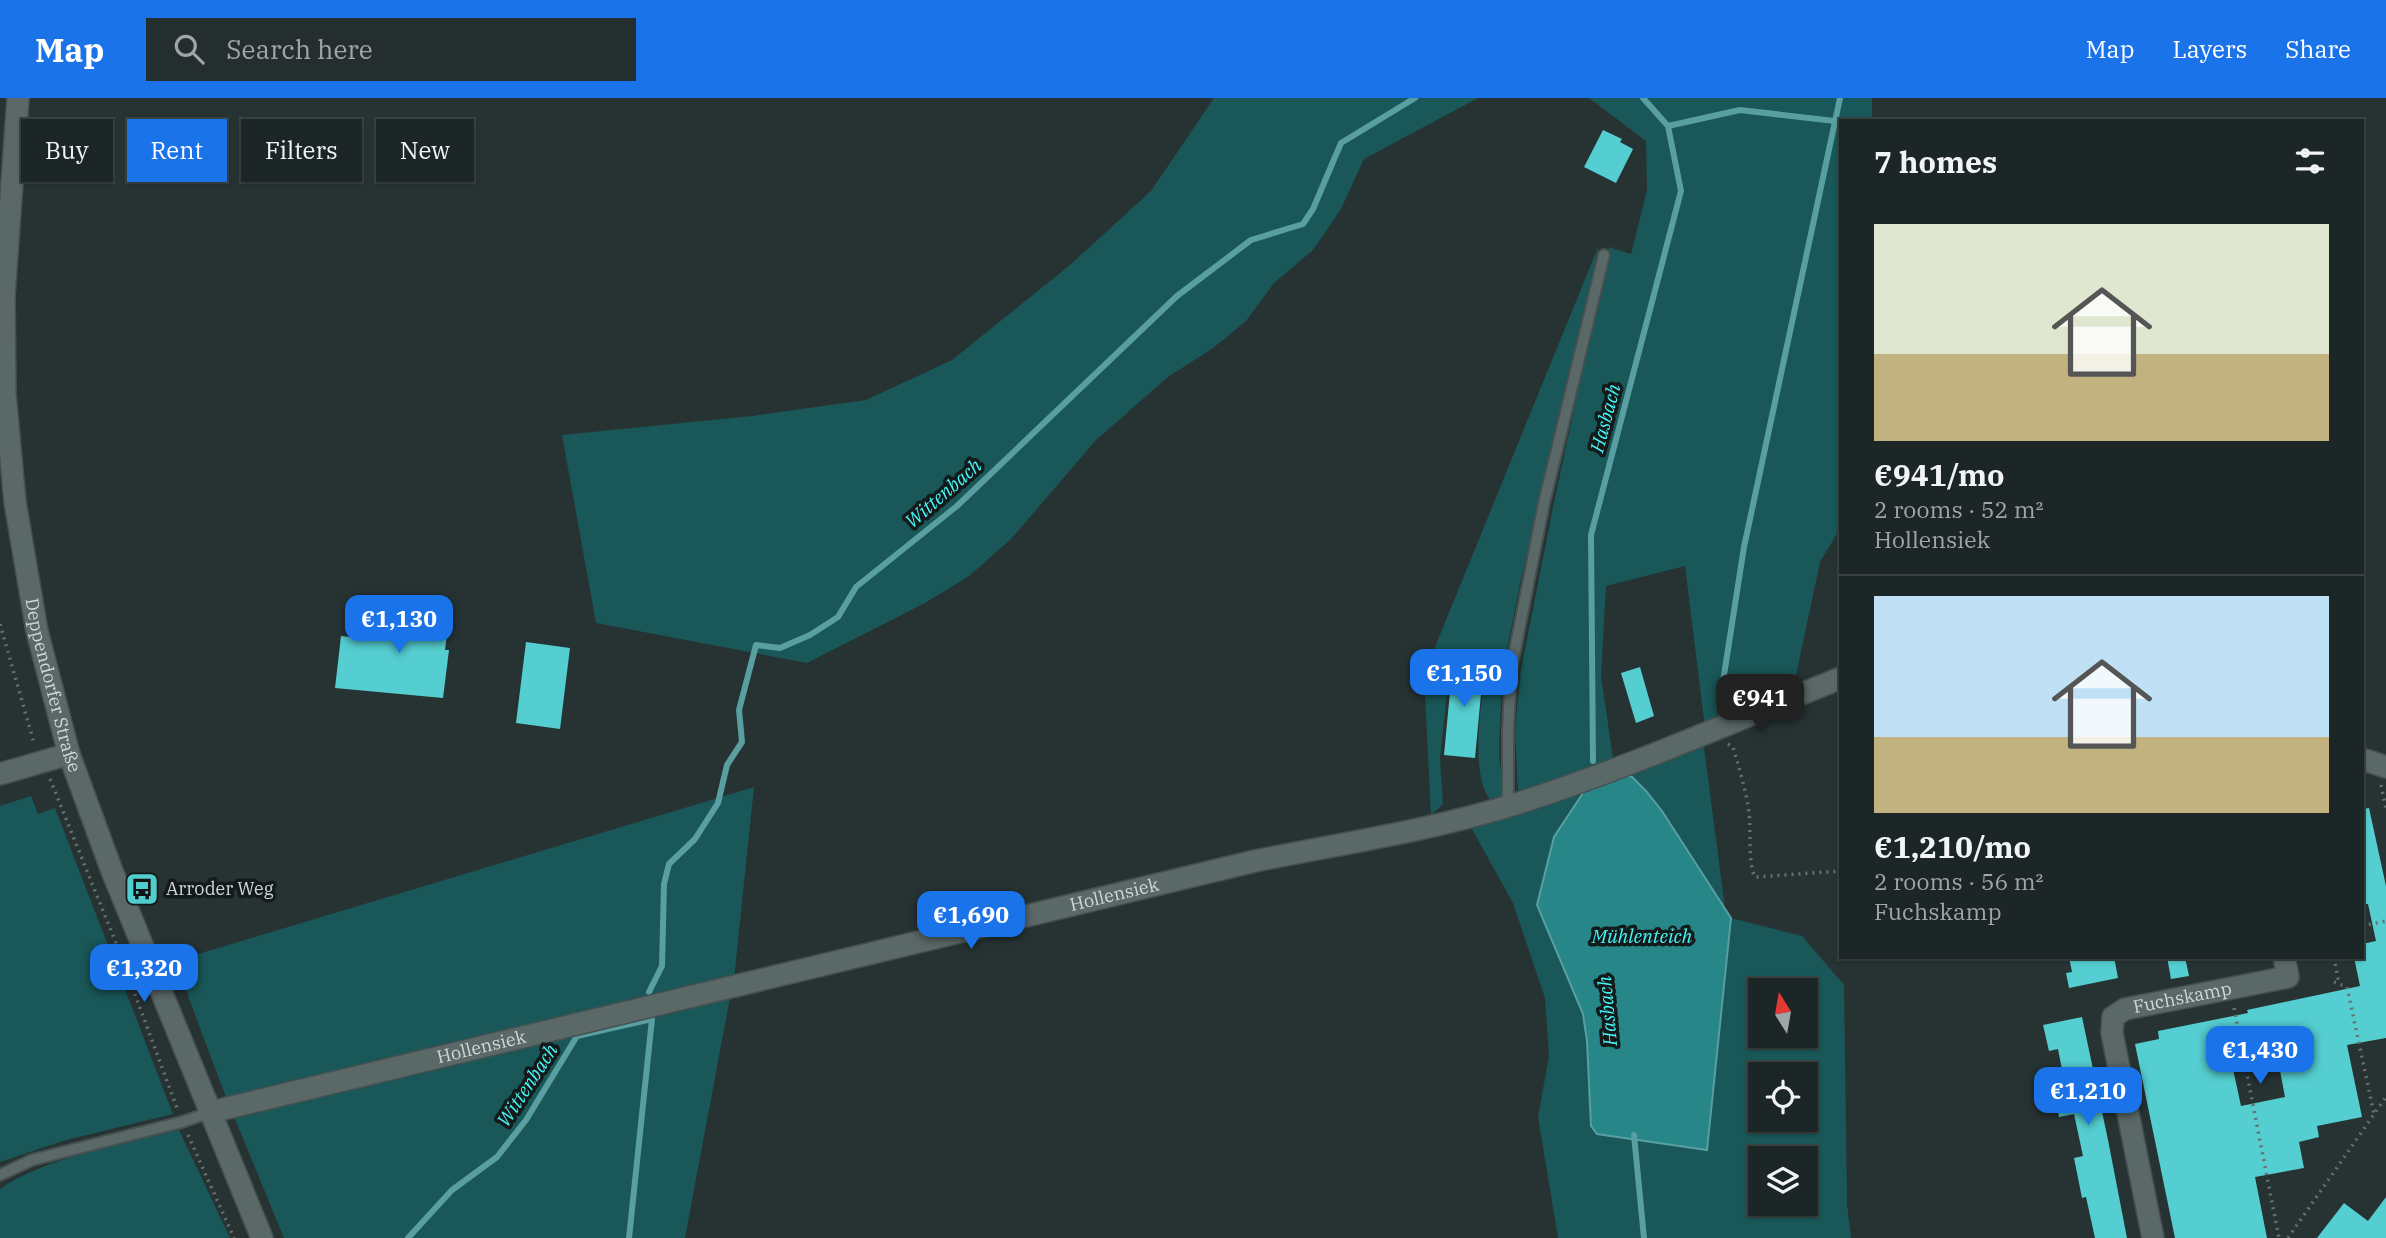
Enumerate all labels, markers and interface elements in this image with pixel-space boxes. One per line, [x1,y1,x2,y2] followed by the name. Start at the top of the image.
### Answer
[146,18,636,81] search box
[35,28,104,71] text: Map
[170,30,208,68] icon: search
[226,32,373,66] text: Search here
[2086,33,2134,65] text: Map
[2172,33,2247,65] text: Layers
[2285,33,2351,65] text: Share
[21,119,113,182] chip: Buy
[127,119,227,182] chip: Rent
[241,119,362,182] chip: Filters
[376,119,474,182] chip: New
[1874,142,1997,181] text: 7 homes
[2291,142,2329,180] icon: filters
[2039,269,2165,395] icon: home
[1584,381,1626,456] water label: Hasbach
[900,453,987,533] water label: Wittenbach
[1874,455,2005,494] text: €941/mo
[1874,494,2044,524] text: 2 rooms · 52 m²
[1874,524,1990,554] text: Hollensiek
[21,596,87,775] street label: Deppendorfer Straße
[342,596,456,655] pin: €1,130
[361,603,437,633] text: €1,130
[2039,641,2165,767] icon: home
[1407,650,1521,709] pin: €1,150
[1426,657,1502,687] text: €1,150
[1719,674,1801,734] pin: €941
[1732,682,1788,712] text: €941
[1874,827,2031,866] text: €1,210/mo
[1874,866,2044,896] text: 2 rooms · 56 m²
[123,870,161,908] bus stop icon: Arroder Weg
[1067,872,1162,916] street label: Hollensiek
[166,877,274,900] place label: Arroder Weg
[914,892,1028,951] pin: €1,690
[1874,896,2002,926] text: Fuchskamp
[933,899,1009,929] text: €1,690
[1591,924,1693,948] water label: Mühlenteich
[87,944,201,1004] pin: €1,320
[106,952,182,982] text: €1,320
[1592,975,1622,1048] water label: Hasbach
[2131,976,2234,1018] street label: Fuchskamp
[1748,978,1818,1048] north arrow
[1748,978,1818,1216] map controls
[434,1025,529,1068] street label: Hollensiek
[2203,1026,2317,1086] pin: €1,430
[2222,1034,2298,1064] text: €1,430
[491,1039,563,1131] water label: Wittenbach
[1748,1062,1818,1132] button: locate
[2031,1068,2145,1127] pin: €1,210
[2050,1075,2126,1105] text: €1,210
[1748,1146,1818,1216] button: layers

